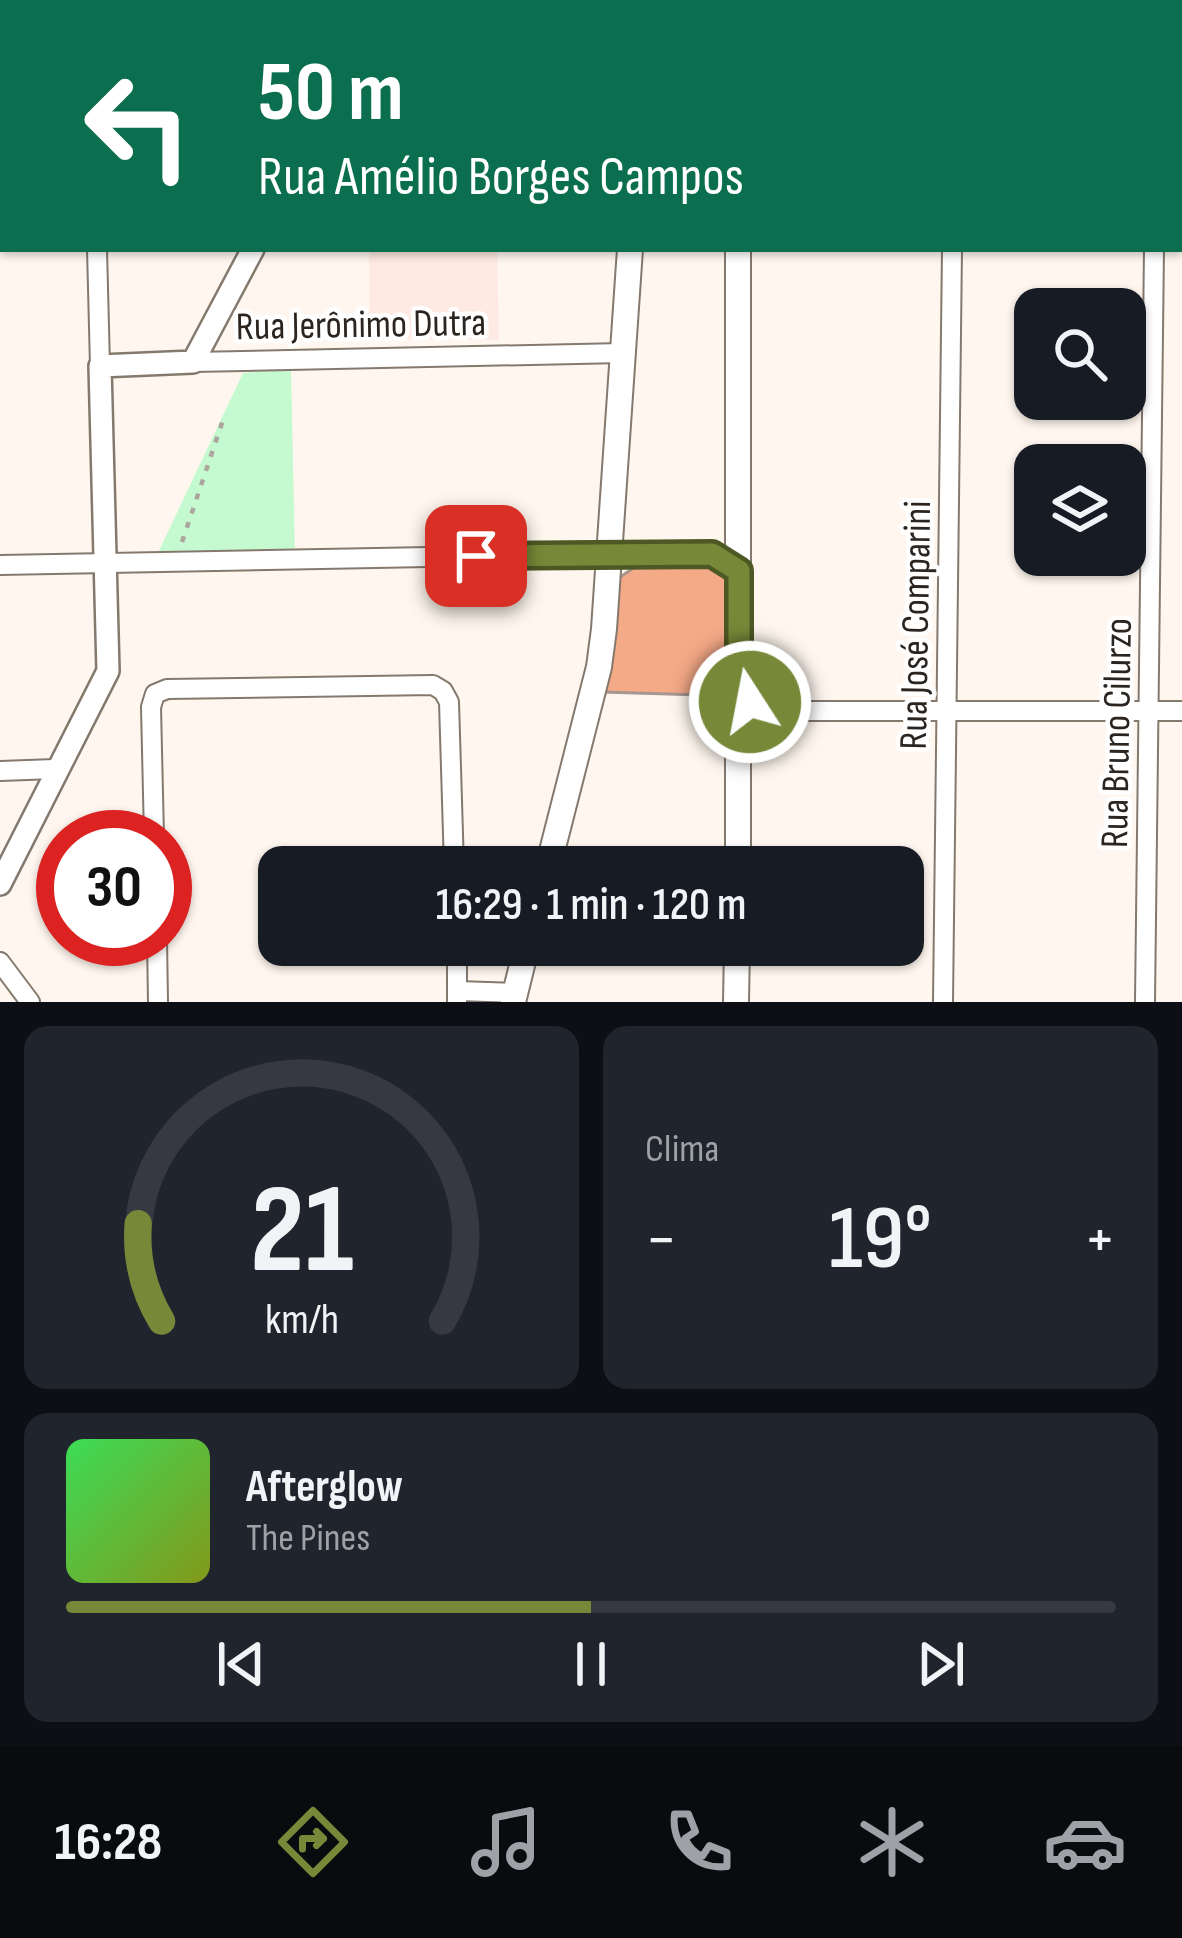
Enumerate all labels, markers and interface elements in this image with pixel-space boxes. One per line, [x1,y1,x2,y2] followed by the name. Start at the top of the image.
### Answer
[258,43,404,144] text: 50 m
[60,48,216,204] icon: left
[258,145,744,210] text: Rua Amélio Borges Campos
[1014,288,1146,576] map controls
[1014,288,1146,420] button: search
[235,300,487,351] street label: Rua Jerônimo Dutra
[1014,444,1146,576] button: layers
[891,500,942,750] street label: Rua José Comparini
[425,505,527,607] pin
[443,523,509,589] icon: arrive
[1092,618,1143,848] street label: Rua Bruno Cilurzo
[687,639,813,765] position arrow
[36,810,192,966] speed limit sign: 30
[436,878,746,933] text: 16:29 · 1 min · 120 m
[645,1126,719,1173] text: Clima
[250,1158,353,1307] text: 21
[829,1186,932,1294] text: 19°
[645,1201,677,1280] text: −
[1084,1201,1116,1280] text: +
[264,1293,339,1345] text: km/h
[246,1460,403,1515] text: Afterglow
[246,1515,370,1562] text: The Pines
[208,1631,274,1697] icon: previous
[558,1631,624,1697] icon: pause
[908,1631,974,1697] icon: next
[271,1800,355,1884] icon: directions
[464,1800,548,1884] icon: music
[657,1800,741,1884] icon: phone
[850,1800,934,1884] icon: climate
[1043,1800,1127,1884] icon: car
[55,1810,162,1875] text: 16:28

